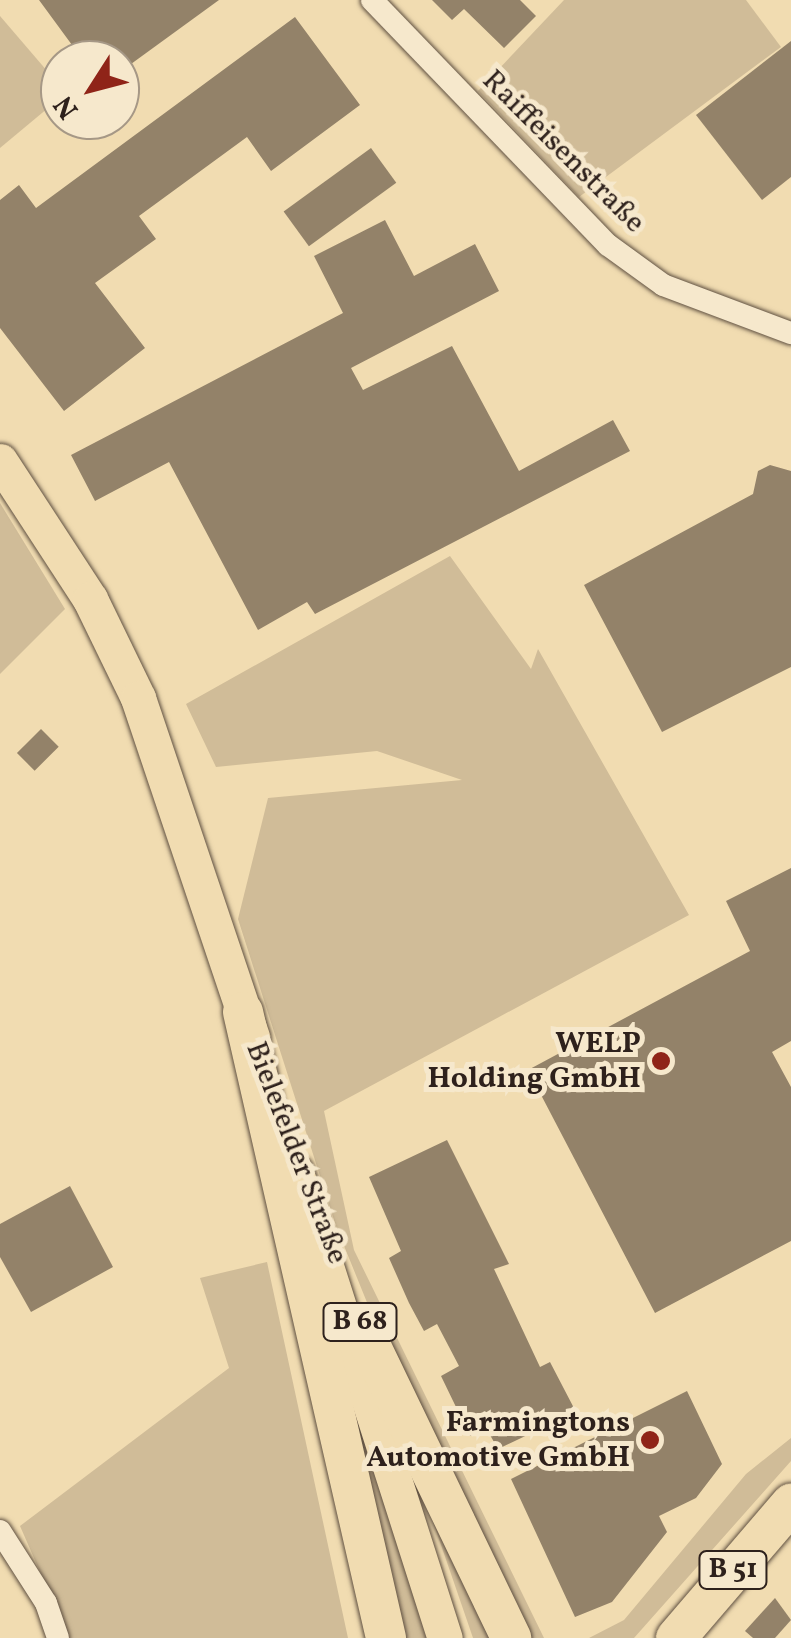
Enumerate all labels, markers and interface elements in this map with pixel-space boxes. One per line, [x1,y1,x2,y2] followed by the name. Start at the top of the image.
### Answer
[40,40,140,140] north arrow
[474,63,652,241] street label: Raiffeisenstraße
[45,87,89,126] text: N
[428,1026,641,1096] place label: WELP Holding GmbH
[237,1037,355,1269] street label: Bielefelder Straße
[650,1050,672,1072] marker: WELP Holding GmbH
[322,1299,398,1345] road number: B 68
[366,1405,630,1476] place label: Farmingtons Automotive GmbH
[639,1429,661,1451] marker: Farmingtons Automotive GmbH
[698,1547,768,1593] road number: B 51

